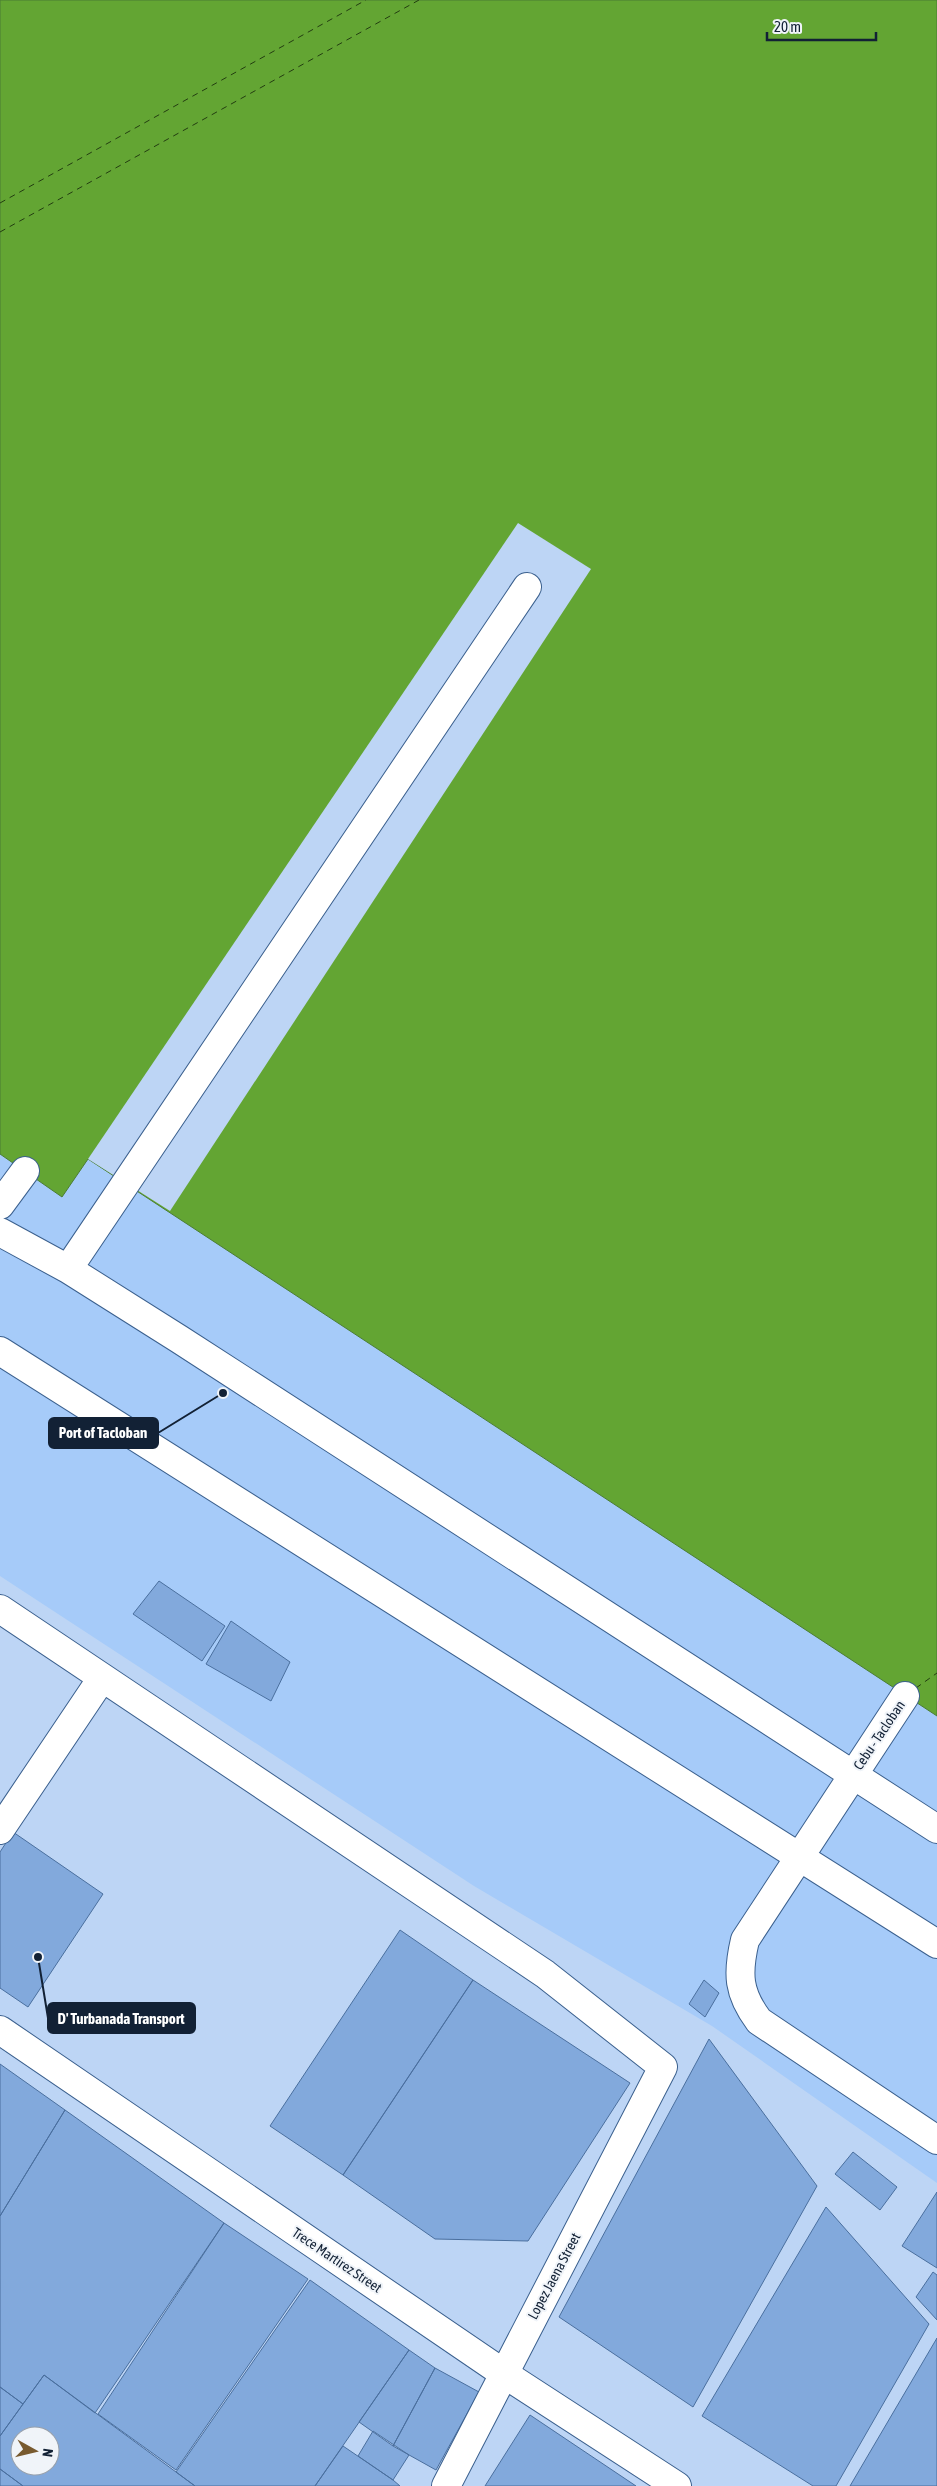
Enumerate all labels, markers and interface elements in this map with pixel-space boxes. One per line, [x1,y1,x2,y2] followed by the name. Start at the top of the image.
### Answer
[767,10,876,42] scale bar
[774,18,801,35] text: 20 m
[49,1418,158,1448] callout: Port of Tacloban
[59,1424,147,1441] text: Port of Tacloban
[850,1697,908,1773] street label: Cebu - Tacloban
[48,2003,195,2033] callout: D' Turbanada Transport
[57,2010,185,2027] text: D' Turbanada Transport
[289,2224,385,2296] street label: Trece Martirez Street
[525,2230,583,2322] street label: Lopez Jaena Street
[10,2426,60,2476] north arrow
[39,2448,56,2458] text: N

